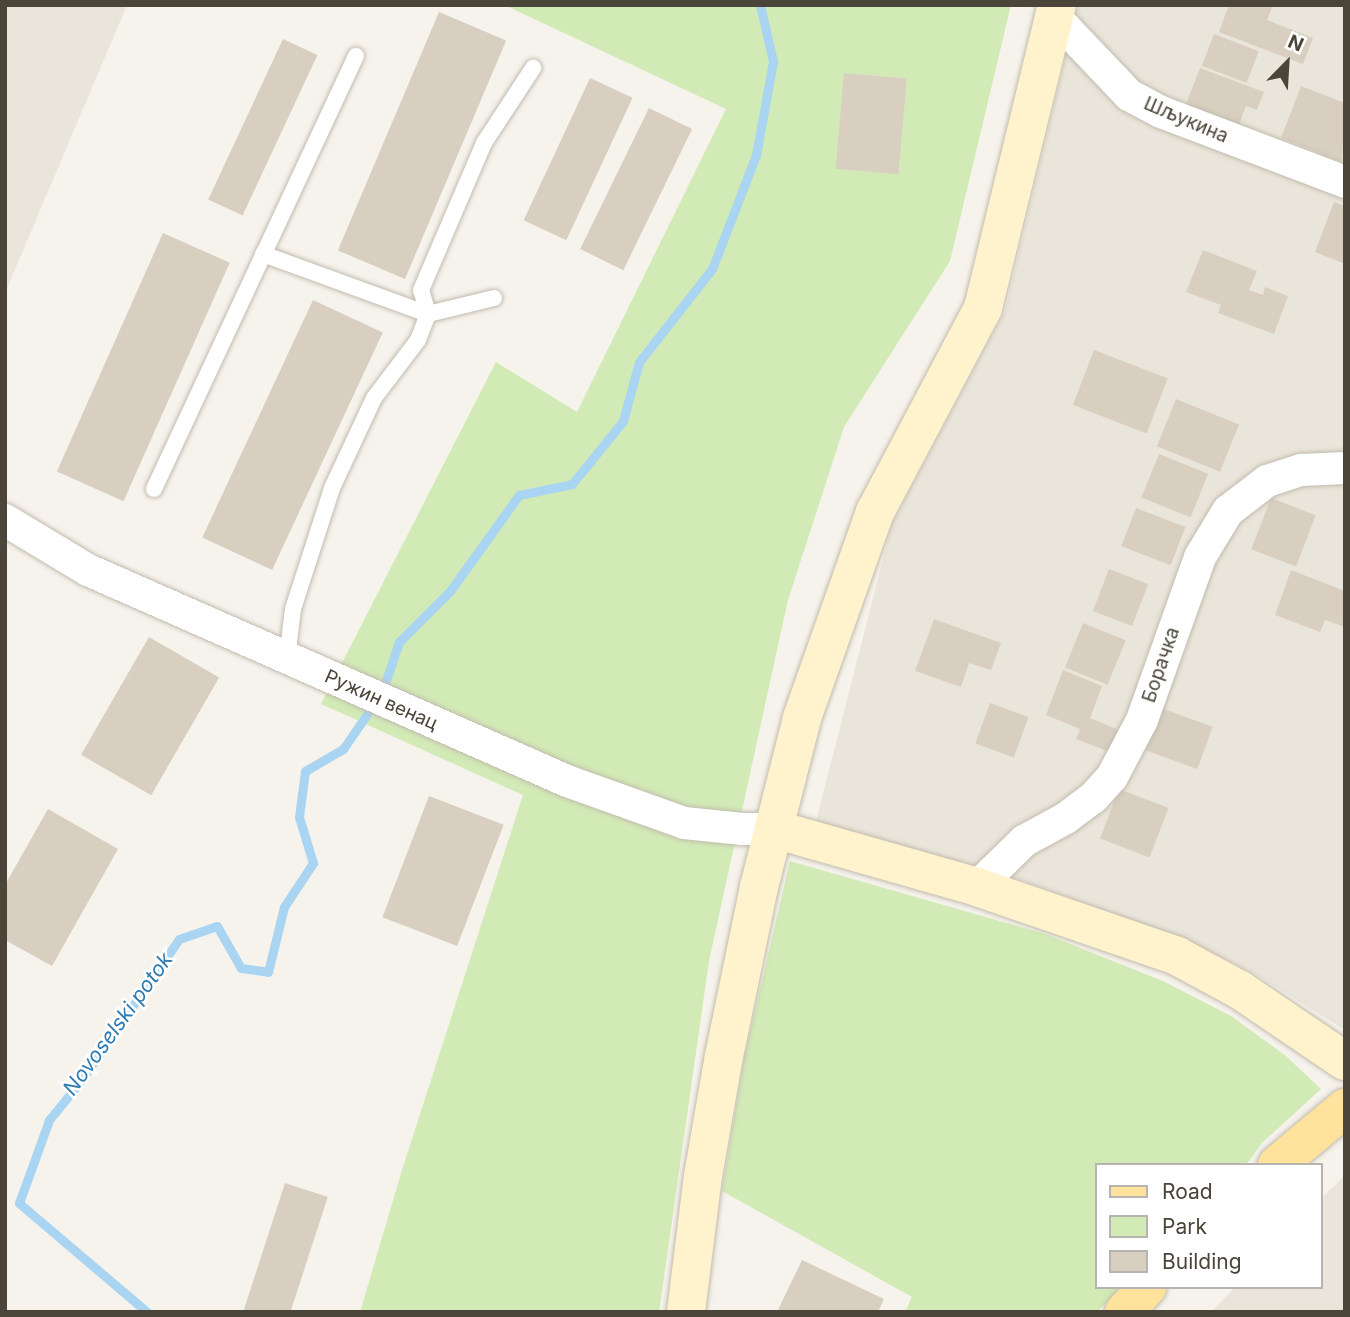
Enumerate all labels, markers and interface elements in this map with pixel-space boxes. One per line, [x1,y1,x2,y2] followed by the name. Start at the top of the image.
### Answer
[1252,28,1322,98] north arrow
[1284,30,1307,57] text: N
[1140,92,1232,148] street label: Шљукина
[1138,624,1184,706] street label: Борачка
[321,665,441,735] street label: Ружин венац
[58,948,178,1100] water label: Novoselski potok
[1094,1163,1322,1289] legend
[1162,1179,1213,1204] text: Road
[1162,1214,1207,1239] text: Park
[1162,1249,1242,1274] text: Building

